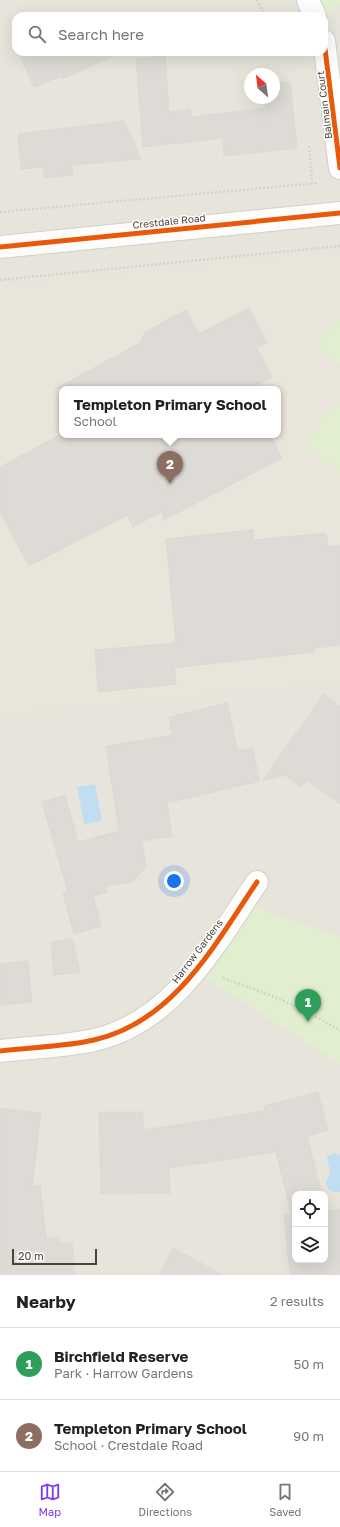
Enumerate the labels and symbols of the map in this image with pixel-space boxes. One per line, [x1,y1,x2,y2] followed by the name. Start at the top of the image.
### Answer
[244,68,280,104] north arrow
[314,70,334,140] street label: Balmain Court
[132,211,206,231] street label: Crestdale Road
[157,451,183,484] pin: 2
[164,871,184,891] your location
[169,916,225,986] street label: Harrow Gardens
[295,989,321,1022] pin: 1
[12,1247,97,1266] scale bar

